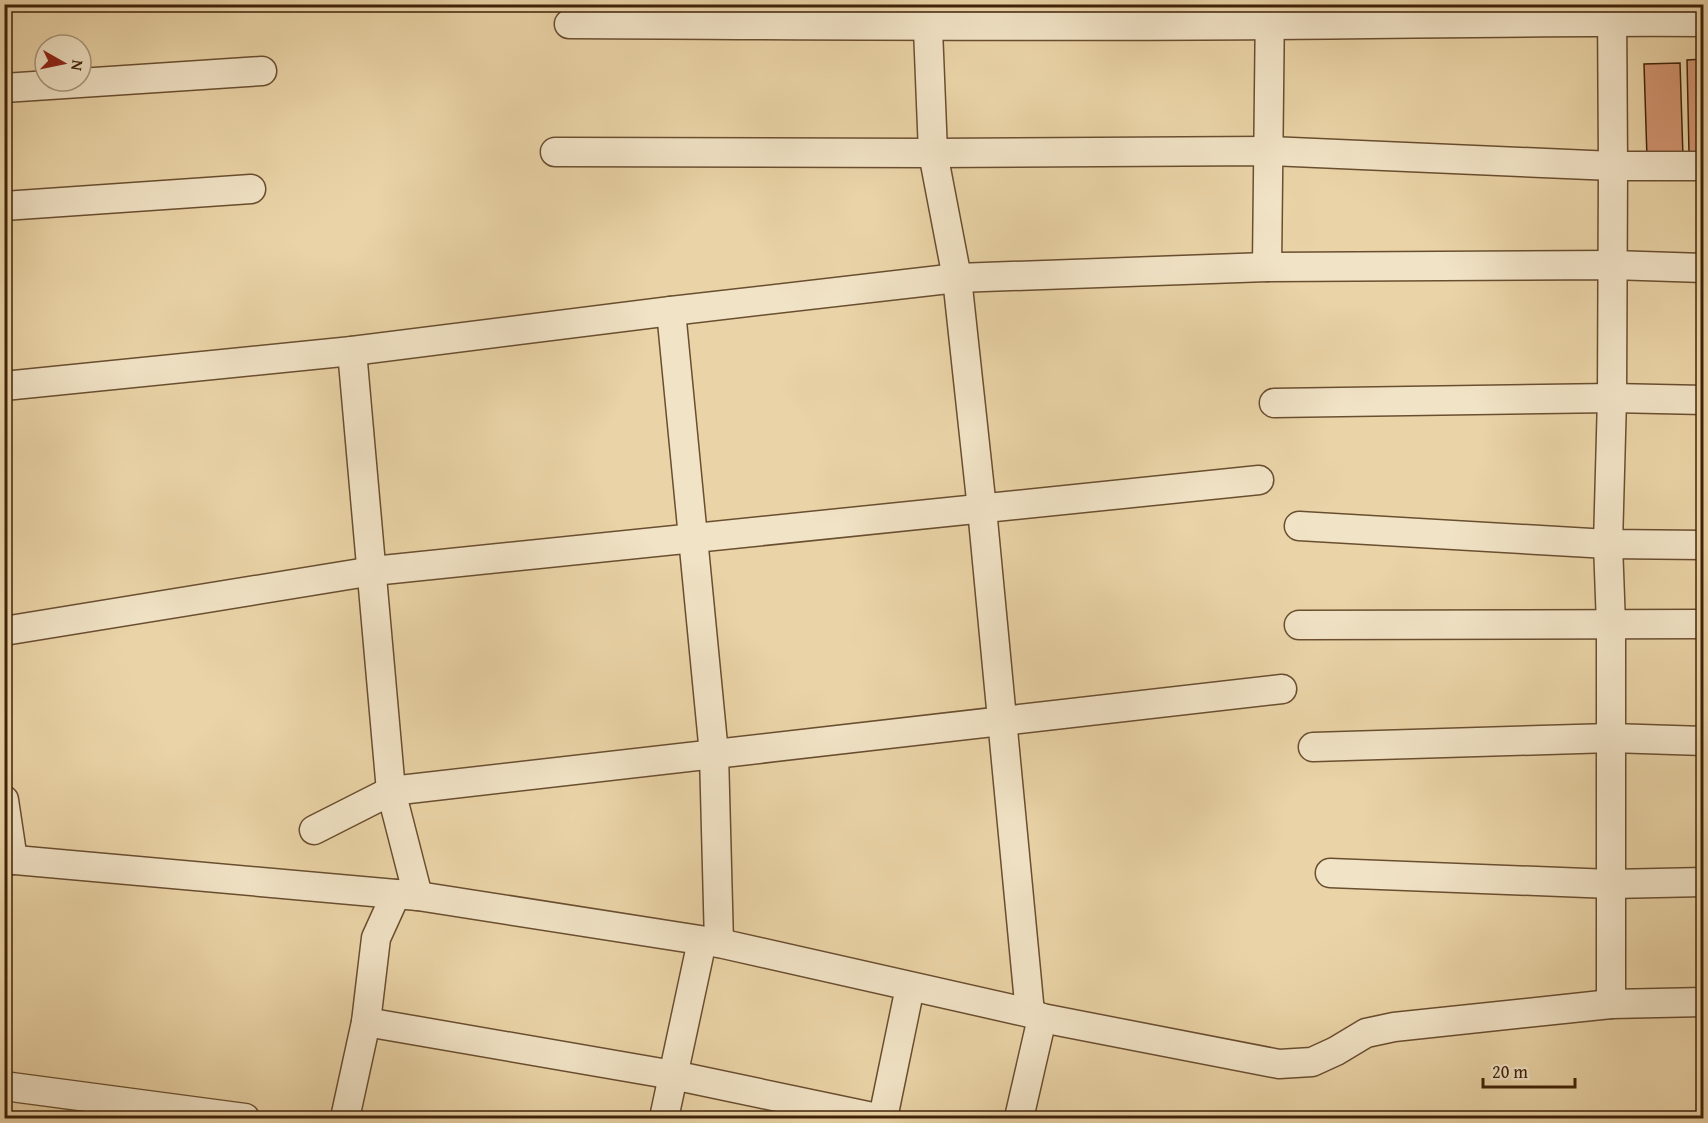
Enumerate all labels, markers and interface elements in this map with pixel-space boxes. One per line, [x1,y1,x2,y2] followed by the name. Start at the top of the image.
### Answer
[33,33,93,93] north arrow
[65,58,91,73] text: N
[1483,1051,1574,1089] scale bar
[1492,1058,1528,1085] text: 20 m

